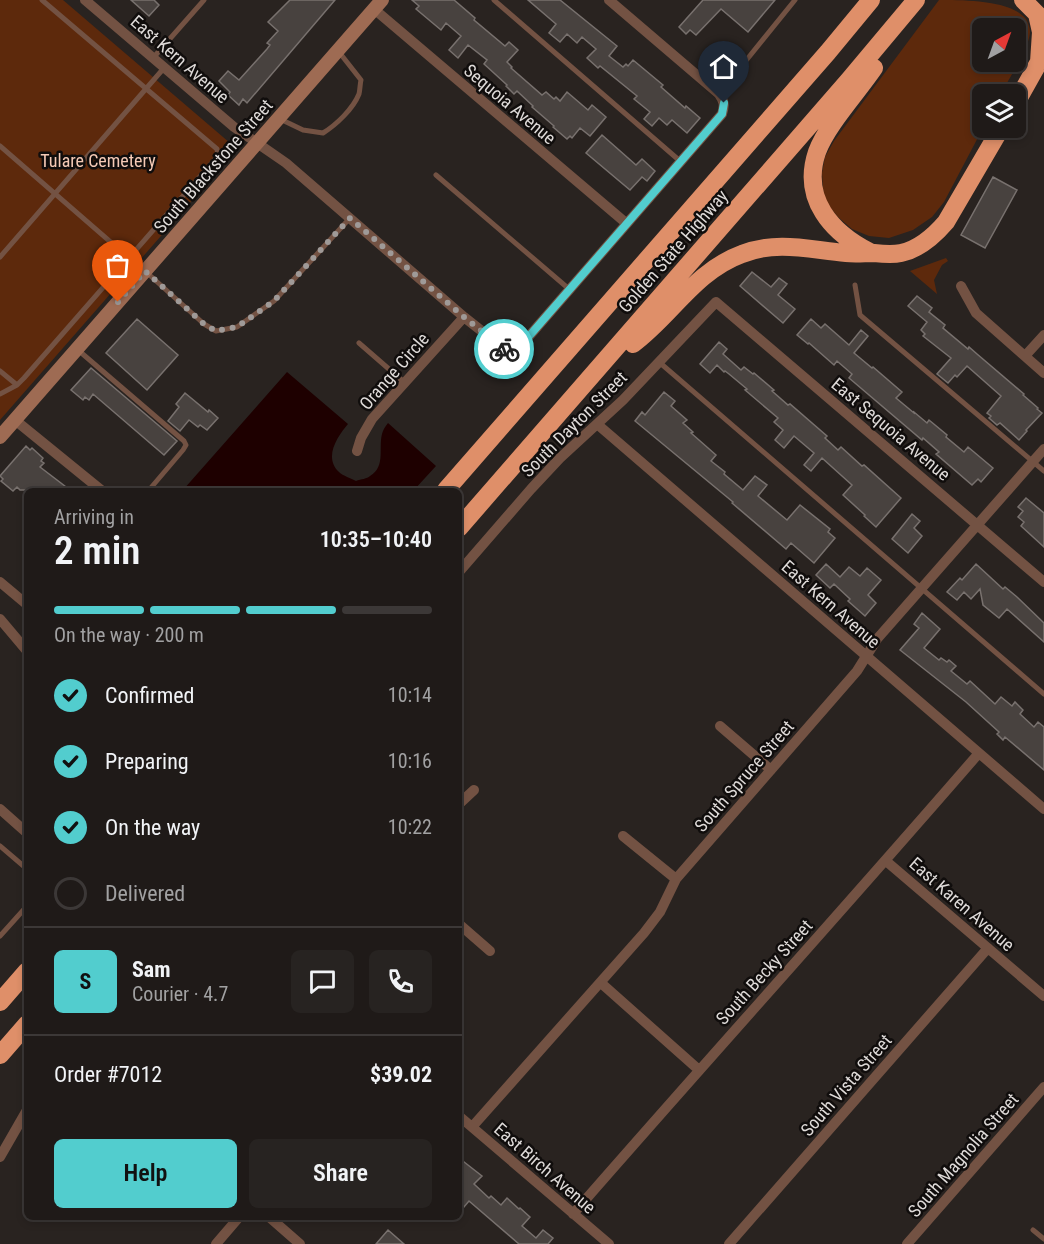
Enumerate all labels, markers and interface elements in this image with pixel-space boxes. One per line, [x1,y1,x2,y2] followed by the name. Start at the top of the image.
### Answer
[127,11,233,107] street label: East Kern Avenue
[972,18,1026,72] north arrow
[972,18,1026,138] map controls
[698,41,749,103] pin
[707,50,740,83] icon: home
[460,60,560,148] street label: Sequoia Avenue
[972,84,1026,138] button: layers
[149,95,277,237] street label: South Blackstone Street
[40,150,156,171] park label: Tulare Cemetery
[614,185,732,317] street label: Golden State Highway
[92,240,143,302] pin
[101,249,134,282] icon: bag
[474,319,534,379] courier
[355,328,433,414] street label: Orange Circle
[488,333,521,366] icon: bike
[517,367,631,481] street label: South Dayton Street
[827,373,955,485] street label: East Sequoia Avenue
[54,505,134,529] text: Arriving in
[320,527,432,552] text: 10:35–10:40
[54,528,140,574] text: 2 min
[778,556,884,652] street label: East Kern Avenue
[54,623,204,647] text: On the way · 200 m
[54,679,87,712] icon: check
[105,683,194,708] text: Confirmed
[388,683,432,707] text: 10:14
[690,716,798,836] street label: South Spruce Street
[54,745,87,778] icon: check
[105,749,189,774] text: Preparing
[388,749,432,773] text: 10:16
[54,811,87,844] icon: check
[105,815,200,840] text: On the way
[388,815,432,839] text: 10:22
[905,853,1019,955] street label: East Karen Avenue
[105,881,185,906] text: Delivered
[711,915,817,1029] street label: South Becky Street
[291,950,354,1013] button: chat
[369,950,432,1013] button: phone
[132,957,171,982] text: Sam
[80,969,91,994] text: S
[132,982,228,1006] text: Courier · 4.7
[796,1030,896,1140] street label: South Vista Street
[54,1062,162,1087] text: Order #7012
[370,1062,432,1087] text: $39.02
[903,1089,1023,1221] street label: South Magnolia Street
[490,1118,600,1218] street label: East Birch Avenue
[54,1139,237,1208] button: Help
[249,1139,432,1208] button: Share

